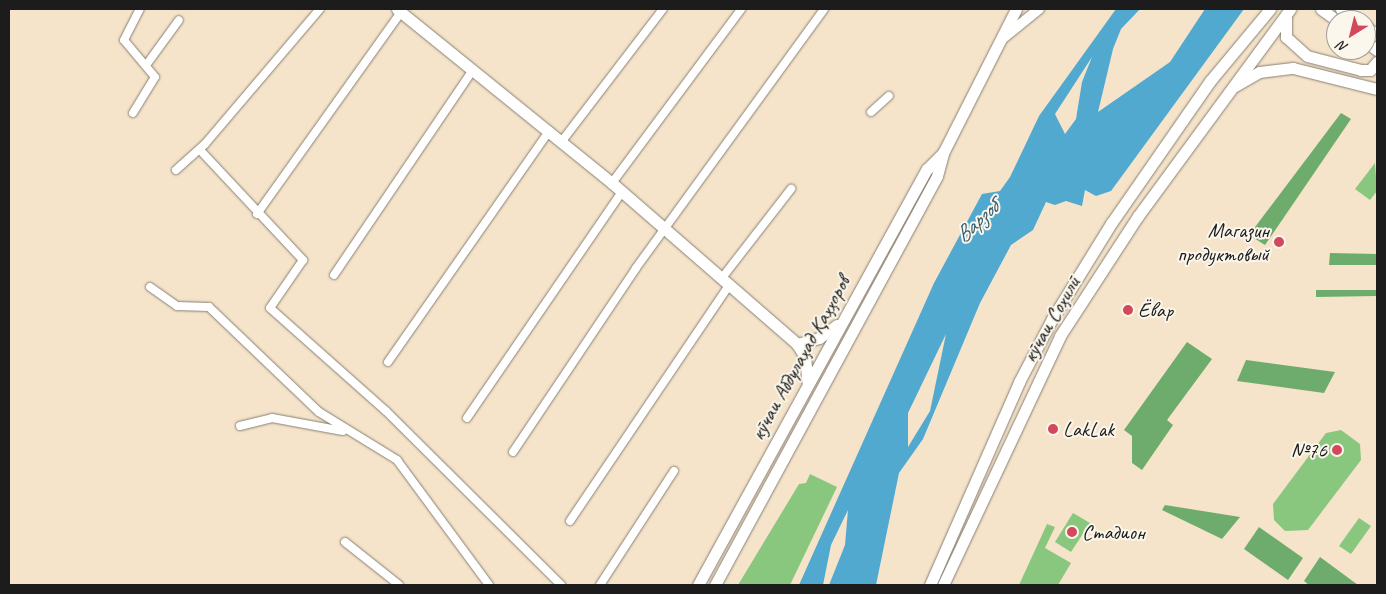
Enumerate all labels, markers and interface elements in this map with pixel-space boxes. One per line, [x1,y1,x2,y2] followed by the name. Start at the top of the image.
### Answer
[1326,10,1376,60] north arrow
[1334,37,1351,56] text: N
[950,195,1004,249] water label: Варзоб
[1177,217,1269,267] place label: Магазин продуктовый
[1273,236,1285,248] marker: Магазин продуктовый
[745,272,855,444] street label: кӯчаи Абдулаҳад Қаҳҳоров
[1016,272,1086,366] street label: кӯчаи Соҳилӣ
[1138,297,1173,323] place label: Ёвар
[1122,304,1134,316] marker: Ёвар
[1063,416,1114,442] place label: LakLak
[1047,423,1059,435] marker: LakLak
[1291,437,1327,463] place label: №76
[1331,444,1343,456] marker: №76
[1082,519,1145,545] place label: Стадион
[1066,526,1078,538] marker: Стадион

